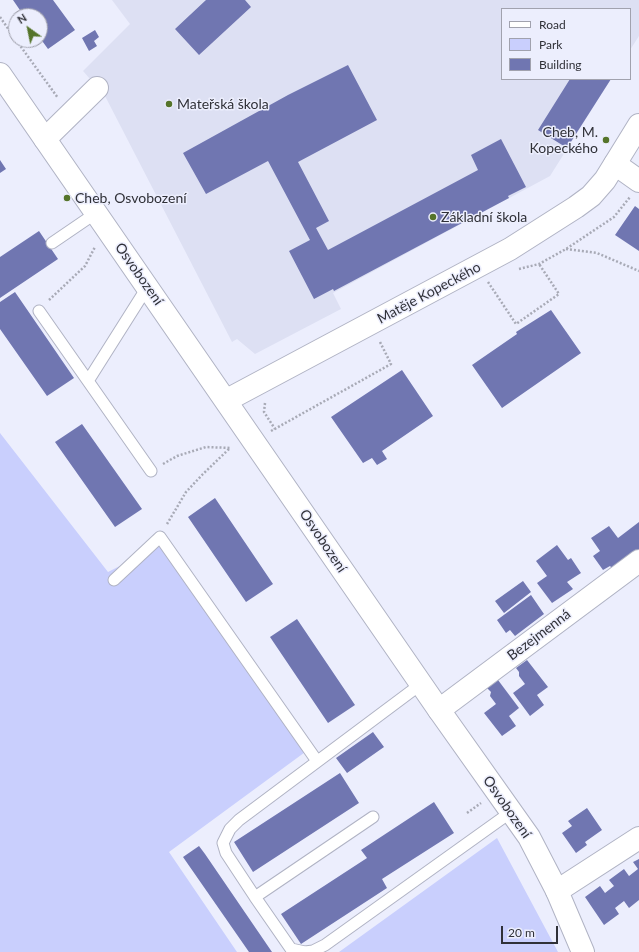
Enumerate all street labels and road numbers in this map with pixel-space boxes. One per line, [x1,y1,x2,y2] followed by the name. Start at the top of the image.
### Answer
[111,240,167,308] street label: Osvobození
[374,259,484,327] street label: Matěje Kopeckého
[296,506,350,576] street label: Osvobození
[504,606,574,664] street label: Bezejmenná
[479,773,535,841] street label: Osvobození

